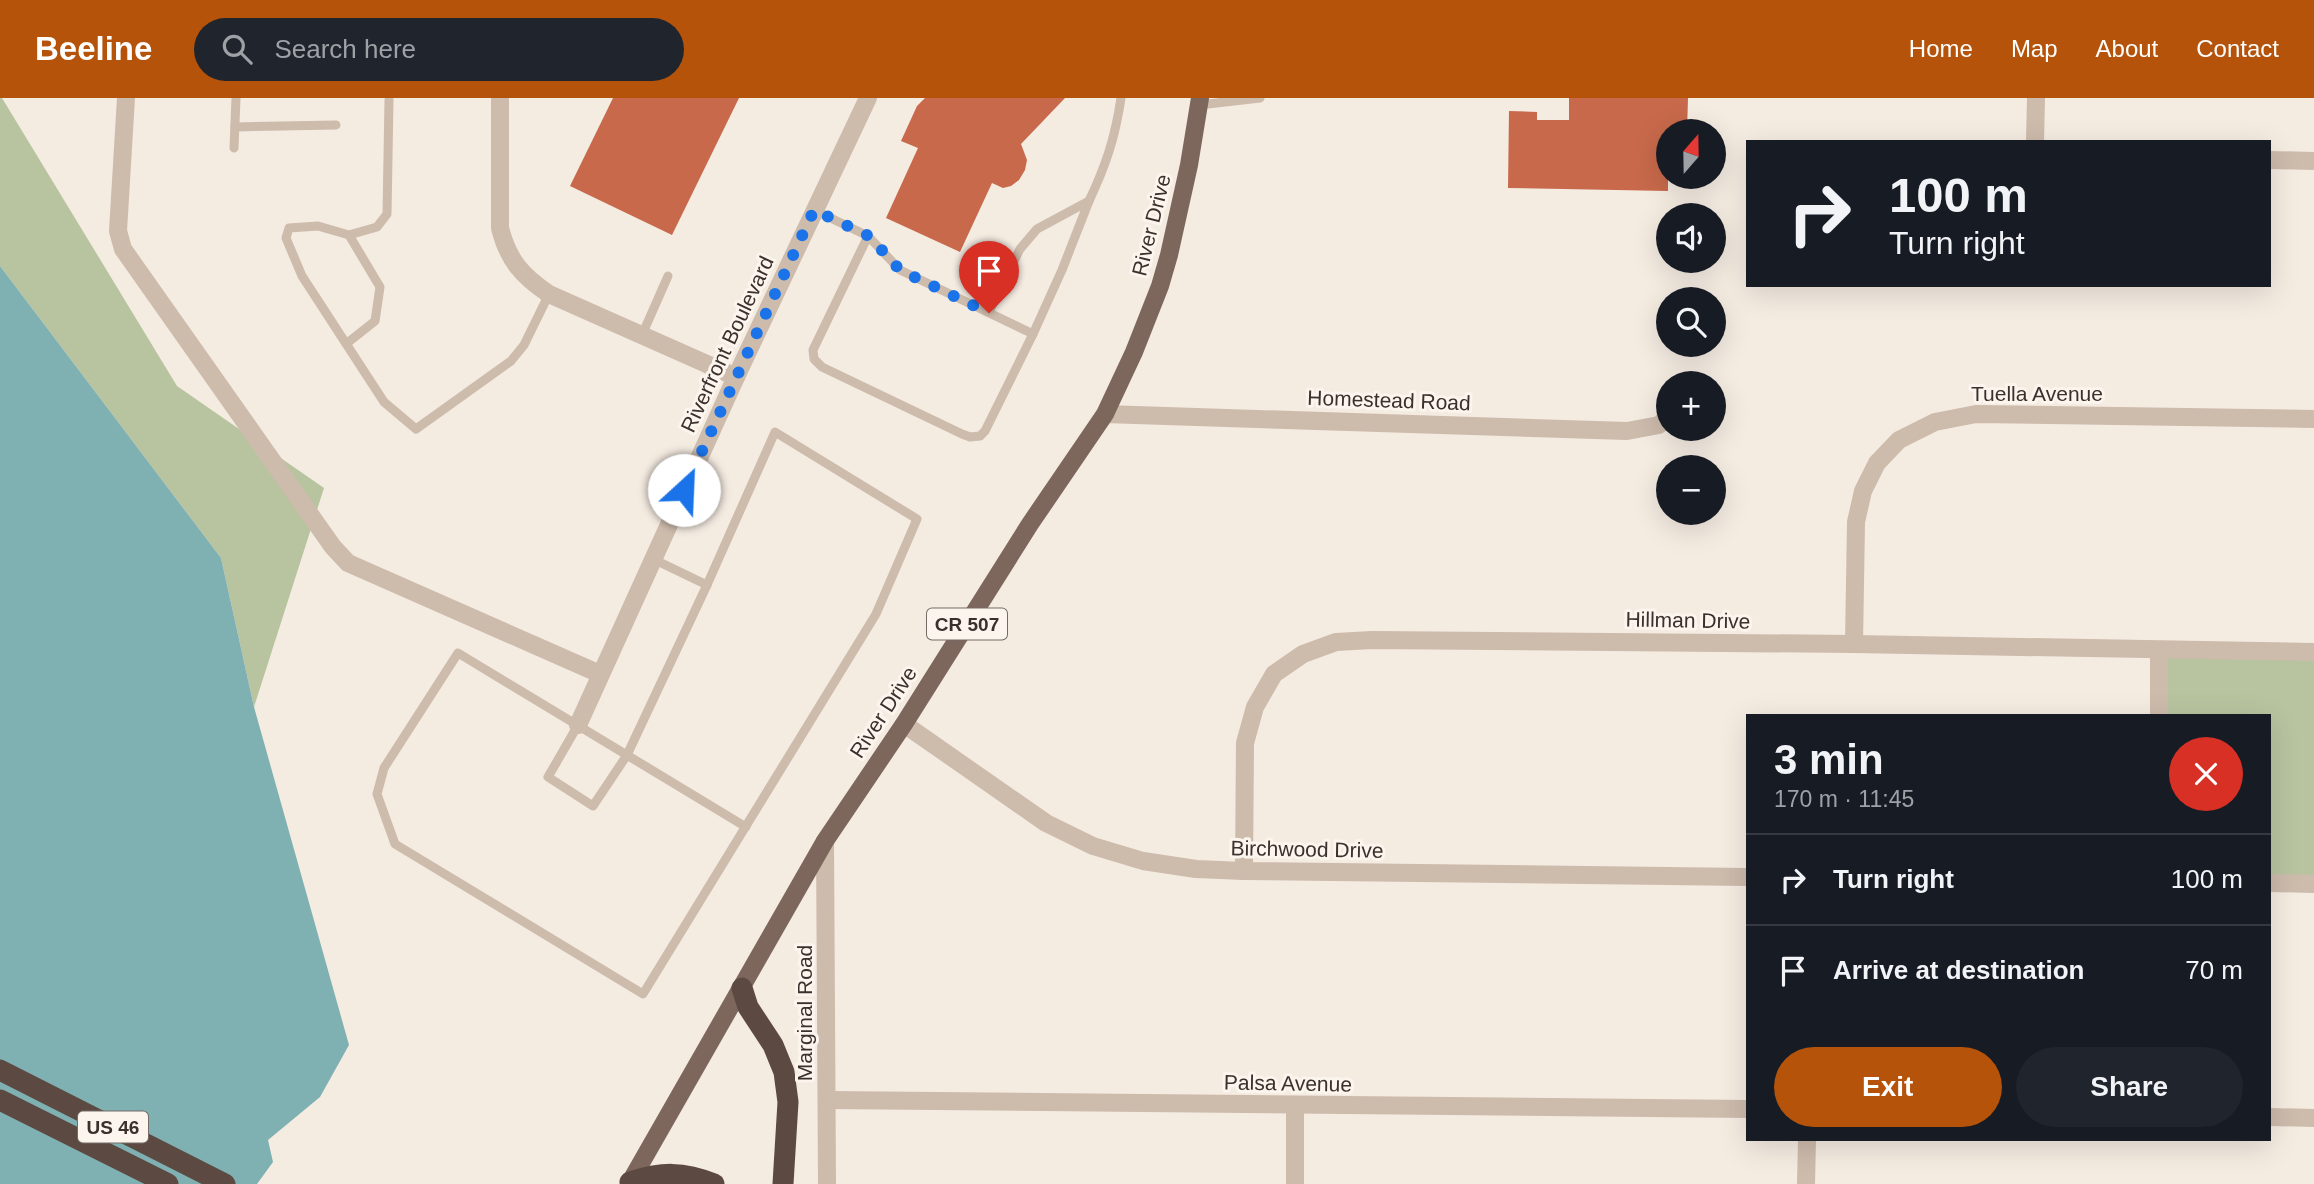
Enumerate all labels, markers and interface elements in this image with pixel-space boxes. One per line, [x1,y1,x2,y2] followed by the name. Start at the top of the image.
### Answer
[194,18,684,81] search box
[35,30,152,67] text: Beeline
[218,30,256,68] icon: search
[274,34,416,64] text: Search here
[1909,35,1973,62] text: Home
[2011,35,2058,62] text: Map
[2096,35,2158,62] text: About
[2196,35,2279,62] text: Contact
[1656,119,1726,189] north arrow
[1656,119,1726,525] map controls
[1774,168,1865,259] icon: right
[1889,168,2028,222] text: 100 m
[1127,172,1175,278] street label: River Drive
[1656,203,1726,273] button: sound
[1889,225,2025,261] text: Turn right
[959,241,1019,313] pin
[676,252,778,436] street label: Riverfront Boulevard
[970,252,1008,290] icon: arrive
[1656,287,1726,357] button: search
[1656,371,1726,441] button: +
[1971,382,2103,405] street label: Tuella Avenue
[1307,386,1471,414] street label: Homestead Road
[647,453,721,527] position arrow
[1656,455,1726,525] button: −
[1625,607,1751,633] street label: Hillman Drive
[927,608,1007,639] road number: CR 507
[845,662,921,762] street label: River Drive
[1774,736,1884,783] text: 3 min
[2169,737,2243,811] button: close
[1774,786,1914,812] text: 170 m · 11:45
[1230,836,1384,862] street label: Birchwood Drive
[1774,861,1812,899] icon: right
[1833,864,1954,894] text: Turn right
[2171,864,2243,894] text: 100 m
[793,945,816,1081] street label: Marginal Road
[1774,952,1812,990] icon: arrive
[1833,955,2084,985] text: Arrive at destination
[2185,955,2243,985] text: 70 m
[1774,1047,2002,1127] button: Exit
[2016,1047,2243,1127] button: Share
[1224,1070,1352,1096] street label: Palsa Avenue
[78,1112,148,1142] road number: US 46

